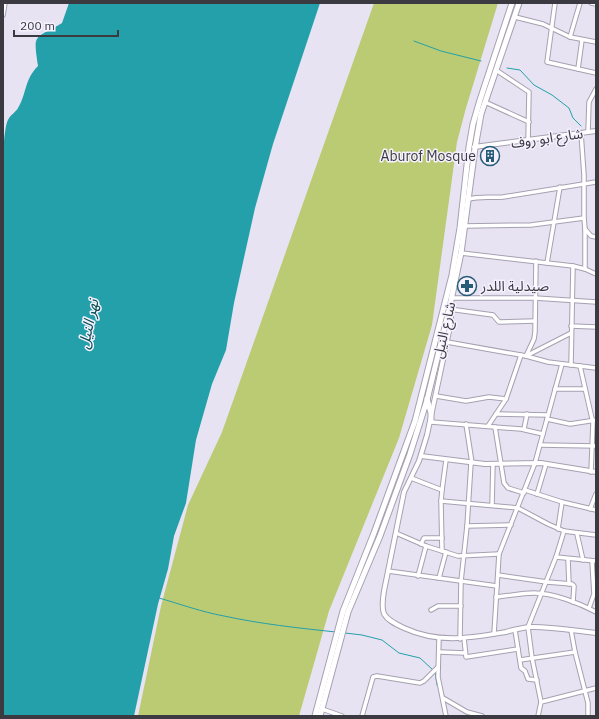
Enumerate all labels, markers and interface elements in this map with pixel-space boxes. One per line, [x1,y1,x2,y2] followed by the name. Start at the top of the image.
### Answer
[14,12,118,38] scale bar
[20,18,55,33] text: 200 m
[510,124,585,154] street label: شارع ابو روف
[479,145,501,167] building icon: Aburof Mosque
[381,147,476,165] place label: Aburof Mosque
[456,275,478,297] pharmacy icon: صيدلية اللدر
[480,277,549,295] place label: صيدلية اللدر
[73,296,103,351] water label: نهر النيل
[429,300,461,361] street label: شارع النيل

